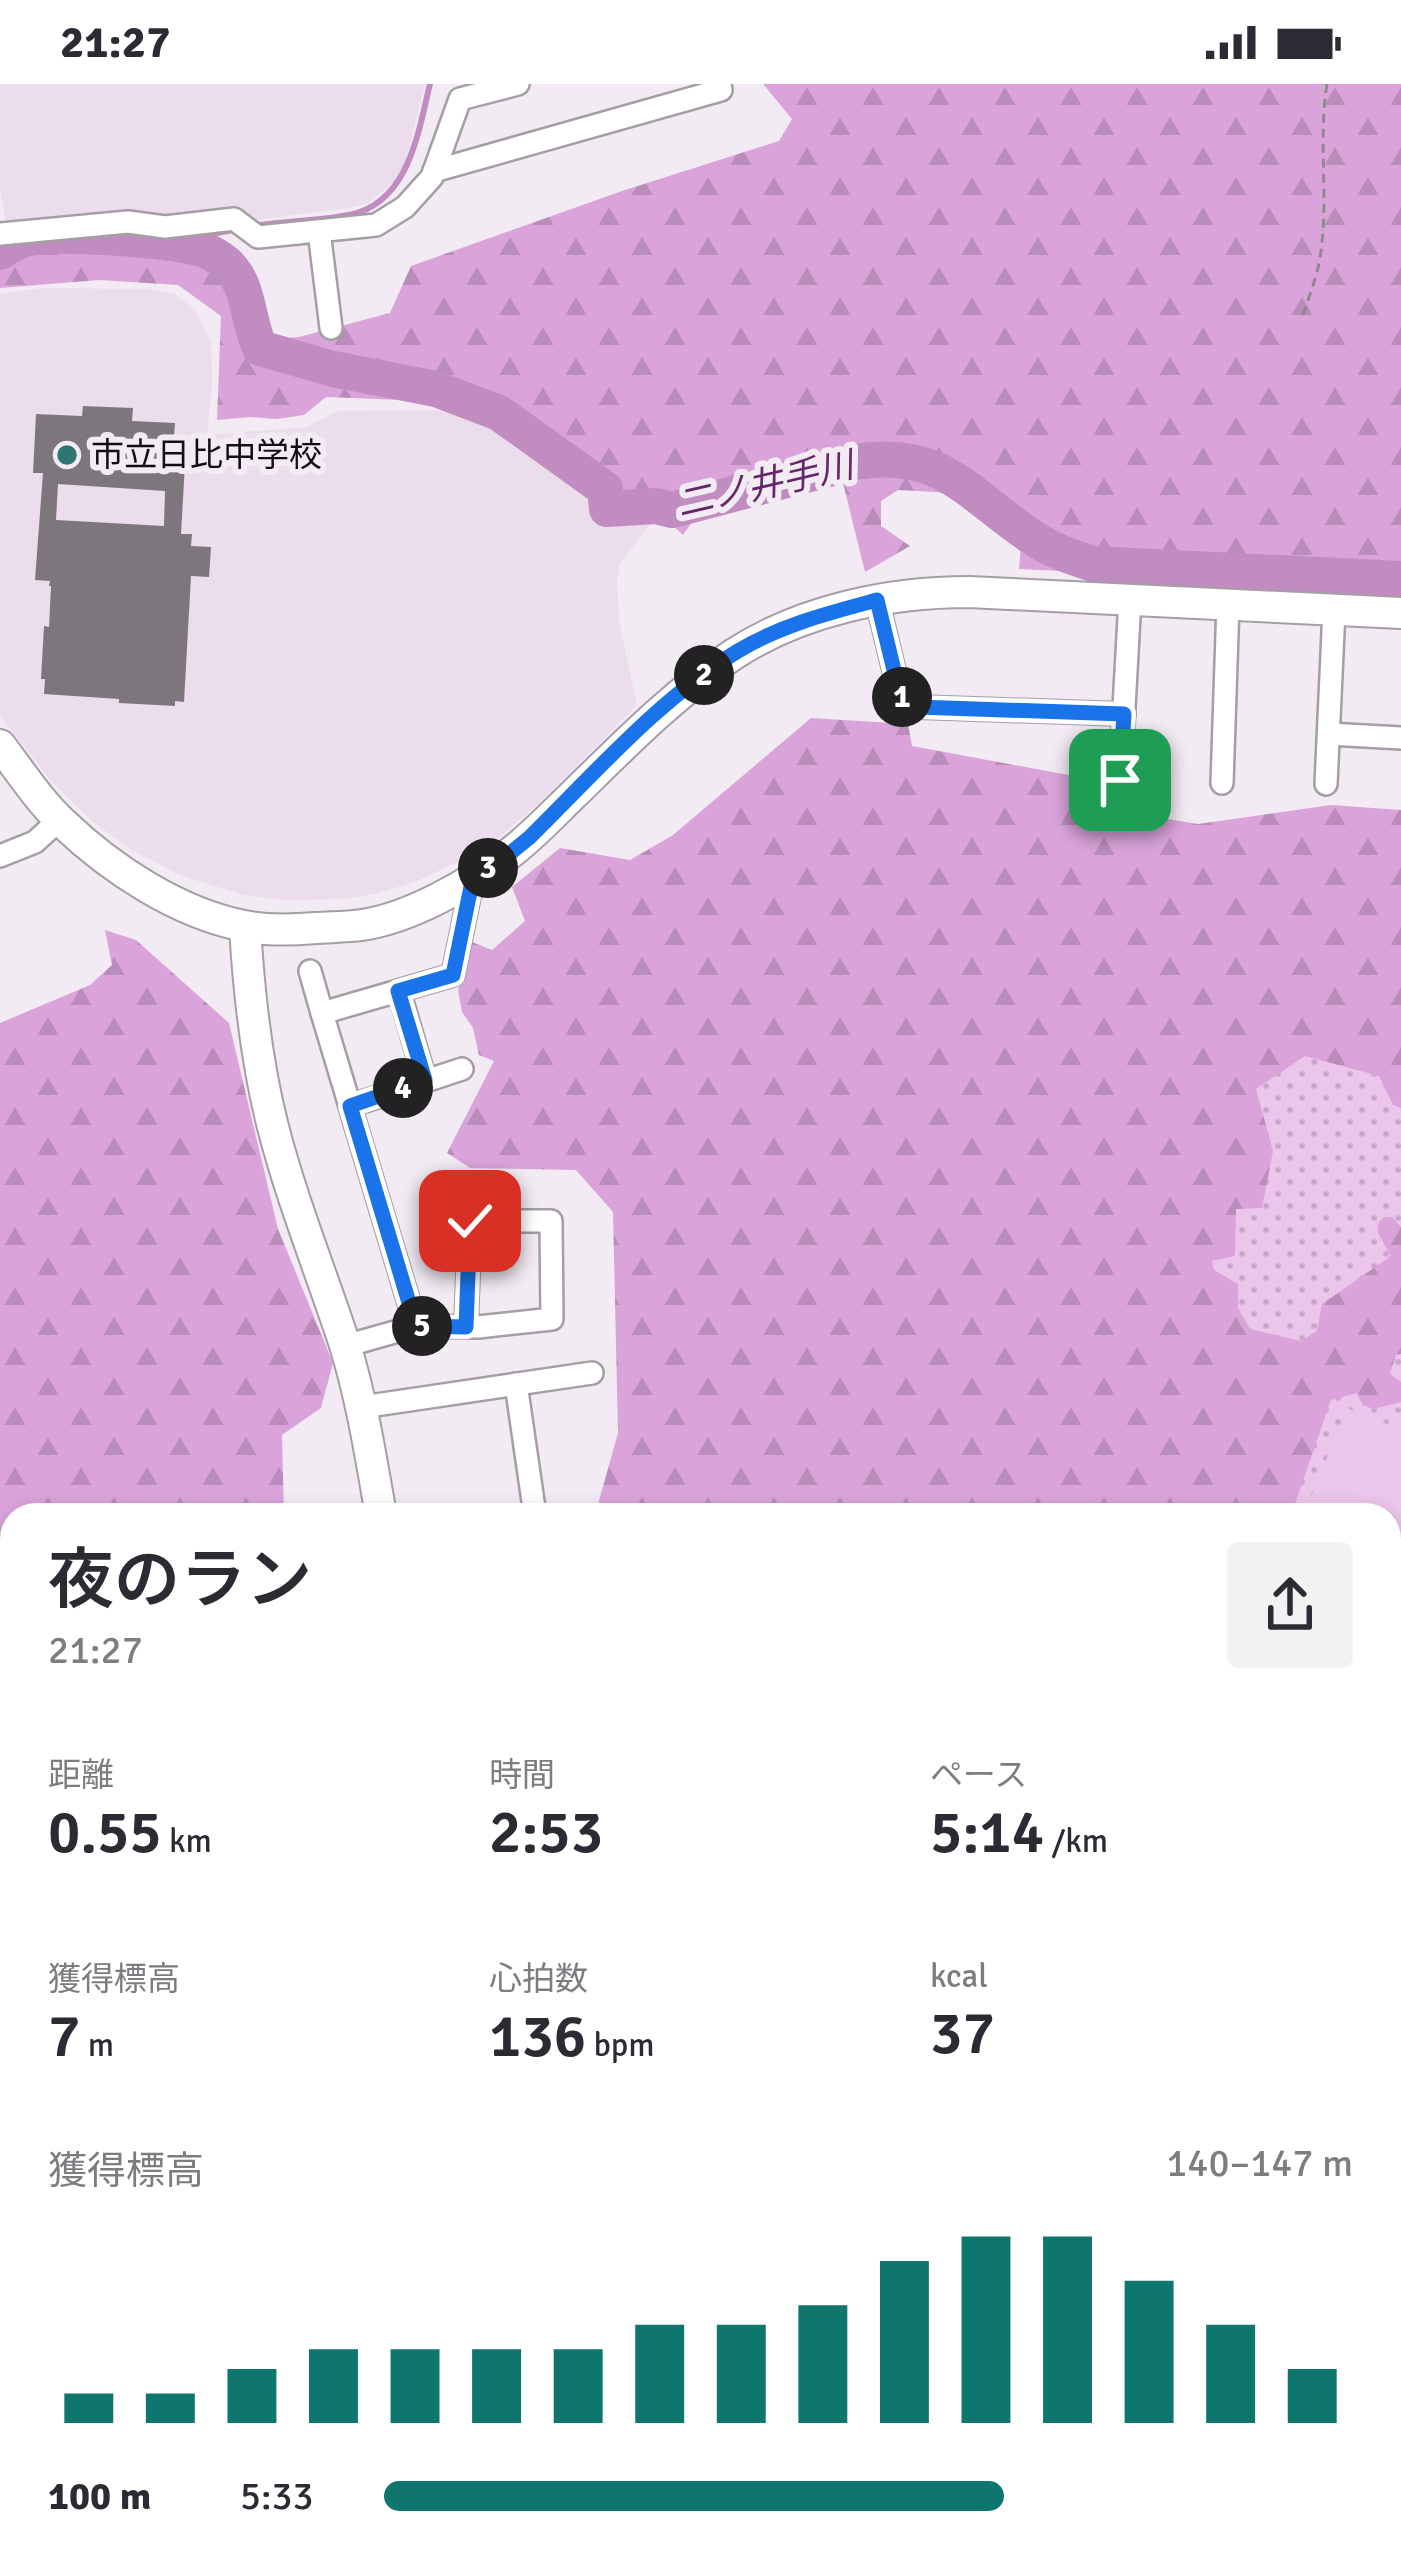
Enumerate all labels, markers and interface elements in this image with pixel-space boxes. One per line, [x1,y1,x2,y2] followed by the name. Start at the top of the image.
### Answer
[60,15,170,70] text: 21:27
[91,435,322,476] place label: 市立日比中学校
[54,442,80,468] marker: 市立日比中学校
[672,442,862,527] water label: 二ノ井手川
[674,645,734,705] pin: 2
[695,654,713,695] text: 2
[872,667,932,727] pin: 1
[893,676,911,717] text: 1
[1069,729,1171,831] pin
[1087,747,1153,813] icon: arrive
[458,838,518,898] pin: 3
[479,847,497,888] text: 3
[373,1058,433,1118] pin: 4
[394,1067,412,1108] text: 4
[419,1170,521,1272] pin
[437,1188,503,1254] icon: check
[392,1296,452,1356] pin: 5
[413,1305,431,1346] text: 5
[48,1540,312,1621] text: 夜のラン
[1227,1542,1353,1668] button: share
[48,1626,143,1674] text: 21:27
[48,1755,114,1796] text: 距離
[489,1755,555,1796] text: 時間
[930,1755,1027,1796] text: ペース
[48,1796,162,1870] text: 0.55
[489,1796,603,1870] text: 2:53
[930,1796,1044,1870] text: 5:14
[162,1821,212,1862] text: km
[1044,1821,1108,1862] text: /km
[930,1956,988,1997] text: kcal
[48,1959,180,2000] text: 獲得標高
[489,1959,588,2000] text: 心拍数
[930,1997,995,2071] text: 37
[48,2000,80,2074] text: 7
[489,2000,586,2074] text: 136
[80,2025,114,2066] text: m
[586,2025,655,2066] text: bpm
[1166,2139,1353,2187] text: 140–147 m
[48,2147,204,2195] text: 獲得標高
[48,2472,151,2520] text: 100 m
[240,2472,314,2520] text: 5:33

